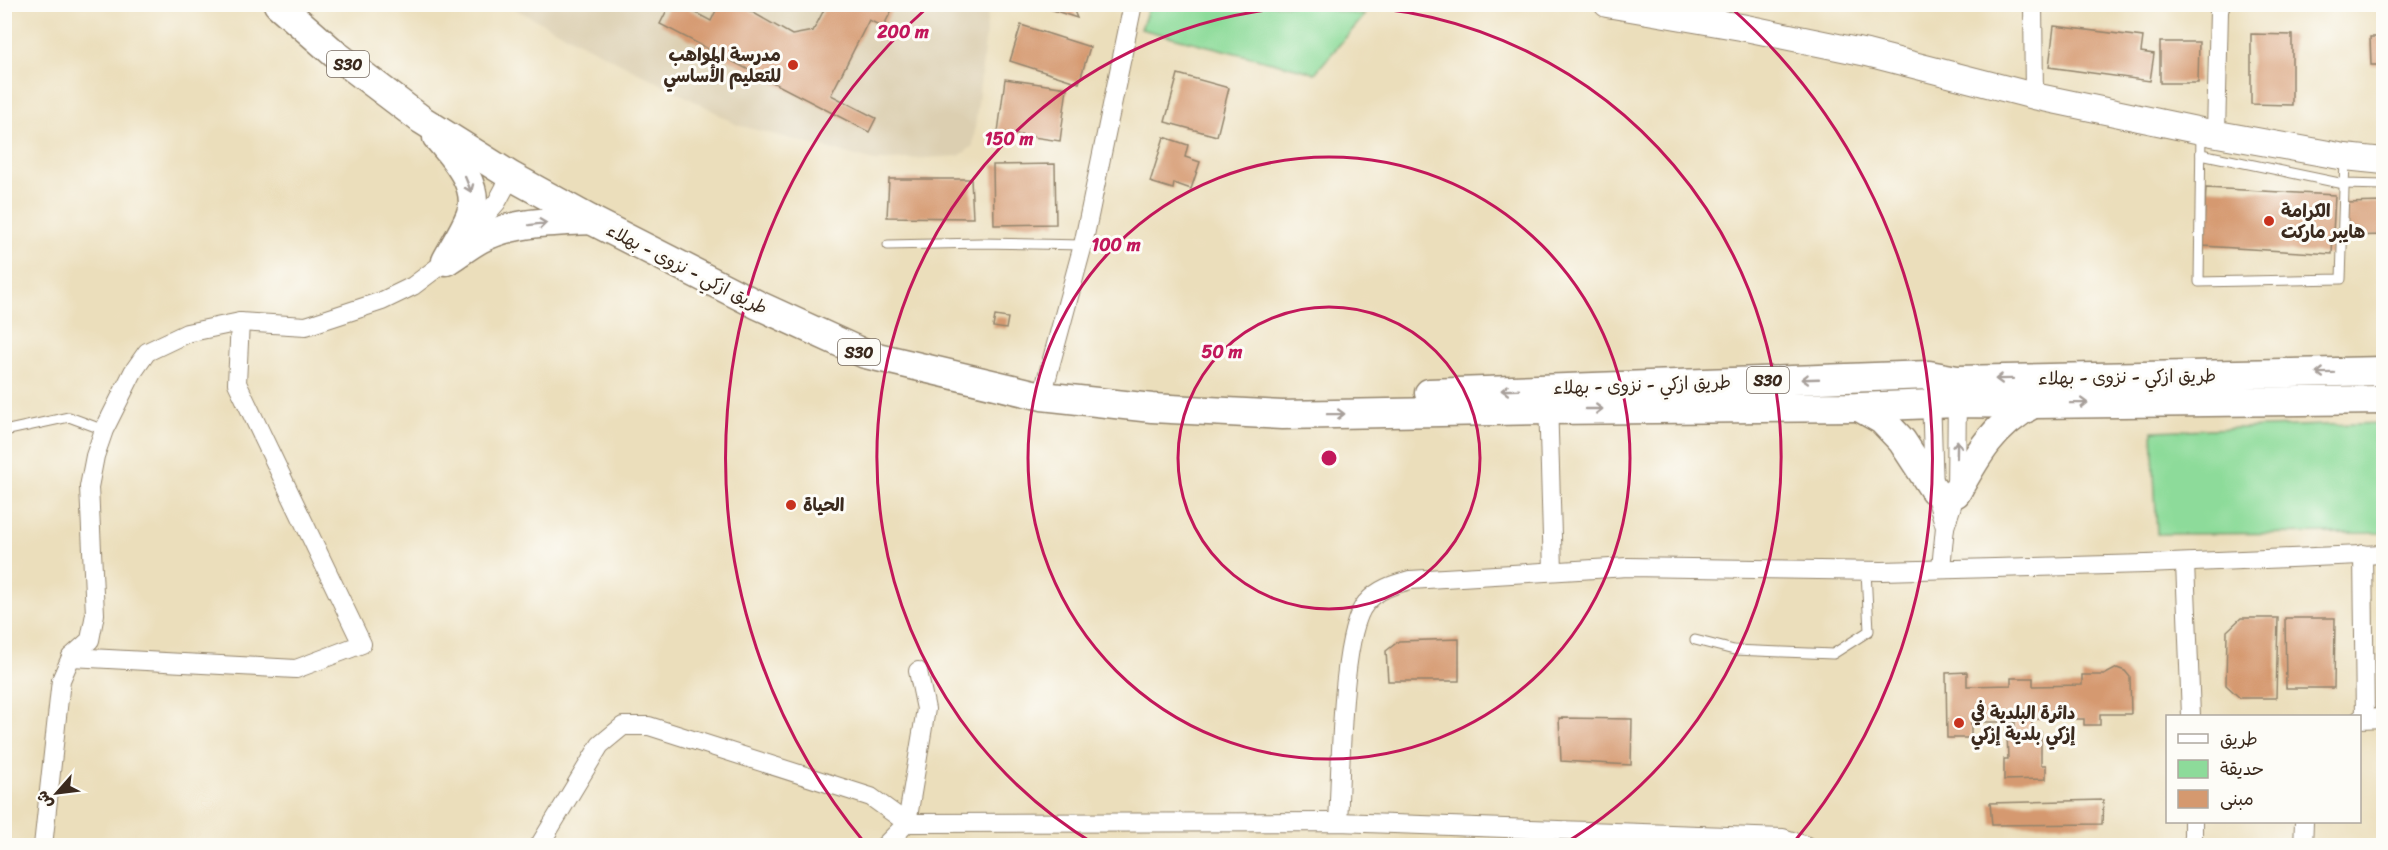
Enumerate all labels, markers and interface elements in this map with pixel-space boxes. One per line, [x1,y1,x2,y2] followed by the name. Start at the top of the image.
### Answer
[876,16,929,48] text: 200 m
[663,39,781,92] place label: مدرسة المواهب للتعليم الأساسي
[327,51,369,77] road number: S30
[786,58,800,72] marker: مدرسة المواهب للتعليم الأساسي
[985,123,1033,155] text: 150 m
[463,174,474,193] one-way arrow
[2281,195,2366,248] place label: الكرامة هايبر ماركت
[600,214,774,324] street label: طريق ازكي - نزوى - بهلاء
[2262,214,2276,228] marker: الكرامة هايبر ماركت
[527,218,547,229] one-way arrow
[1092,229,1141,261] text: 100 m
[1202,336,1243,368] text: 50 m
[838,339,880,365] road number: S30
[2038,359,2216,395] street label: طريق ازكي - نزوى - بهلاء
[1552,366,1732,404] street label: طريق ازكي - نزوى - بهلاء
[1747,367,1789,393] road number: S30
[2316,367,2336,378] one-way arrow
[1800,373,1820,384] one-way arrow
[1995,374,2015,385] one-way arrow
[1500,385,1520,396] one-way arrow
[2068,398,2088,409] one-way arrow
[1584,404,1604,415] one-way arrow
[1326,409,1346,420] one-way arrow
[1951,440,1962,460] one-way arrow
[1319,448,1339,468] centre of rings
[803,489,844,521] place label: الحياة
[784,498,798,512] marker: الحياة
[1971,697,2075,750] place label: دائرة البلدية في إزكي بلدية إزكي
[2166,715,2361,823] legend
[1952,716,1966,730] marker: دائرة البلدية في إزكي بلدية إزكي
[2220,723,2258,755] text: طريق
[2220,753,2264,785] text: حديقة
[27,763,87,823] north arrow
[2220,783,2254,815] text: مبنى
[27,785,61,814] text: ش

